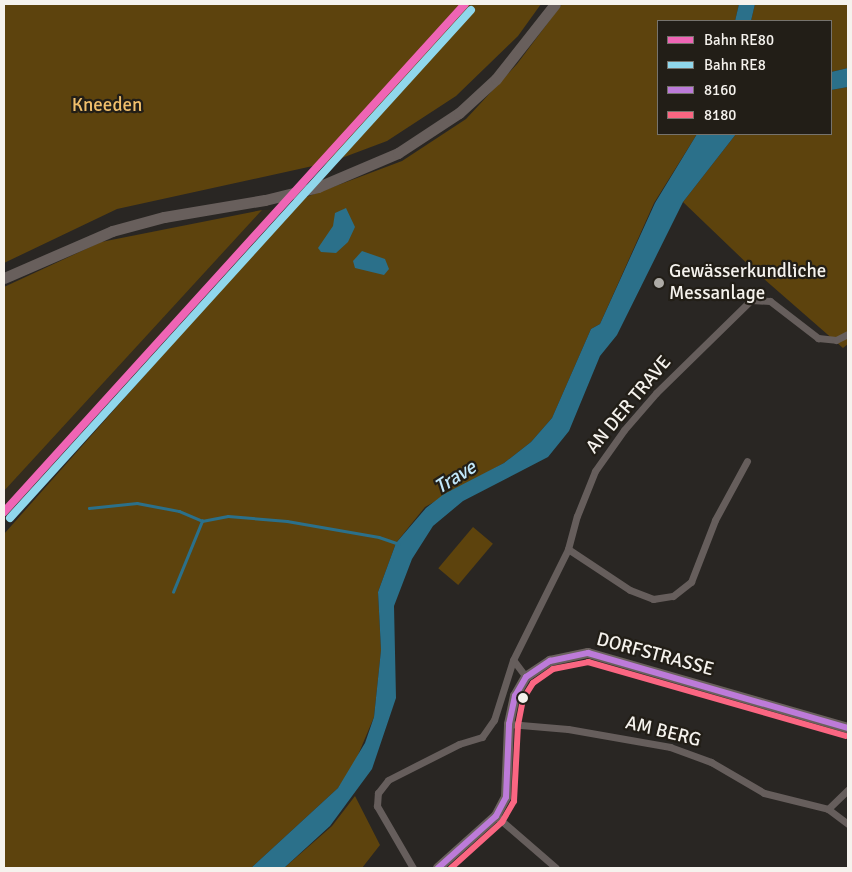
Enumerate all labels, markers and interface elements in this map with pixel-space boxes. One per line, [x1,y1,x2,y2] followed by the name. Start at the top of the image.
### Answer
[657,20,832,135] legend
[704,31,774,49] text: Bahn RE80
[704,56,766,74] text: Bahn RE8
[704,81,736,99] text: 8160
[72,95,142,117] park label: Kneeden
[704,106,736,124] text: 8180
[669,261,826,305] place label: Gewässerkundliche Messanlage
[653,277,665,289] marker: Gewässerkundliche Messanlage
[582,352,676,458] street label: AN DER TRAVE
[430,455,480,499] water label: Trave
[594,628,716,682] street label: DORFSTRASSE
[518,693,528,703] unlabelled marker
[623,712,703,752] street label: AM BERG

